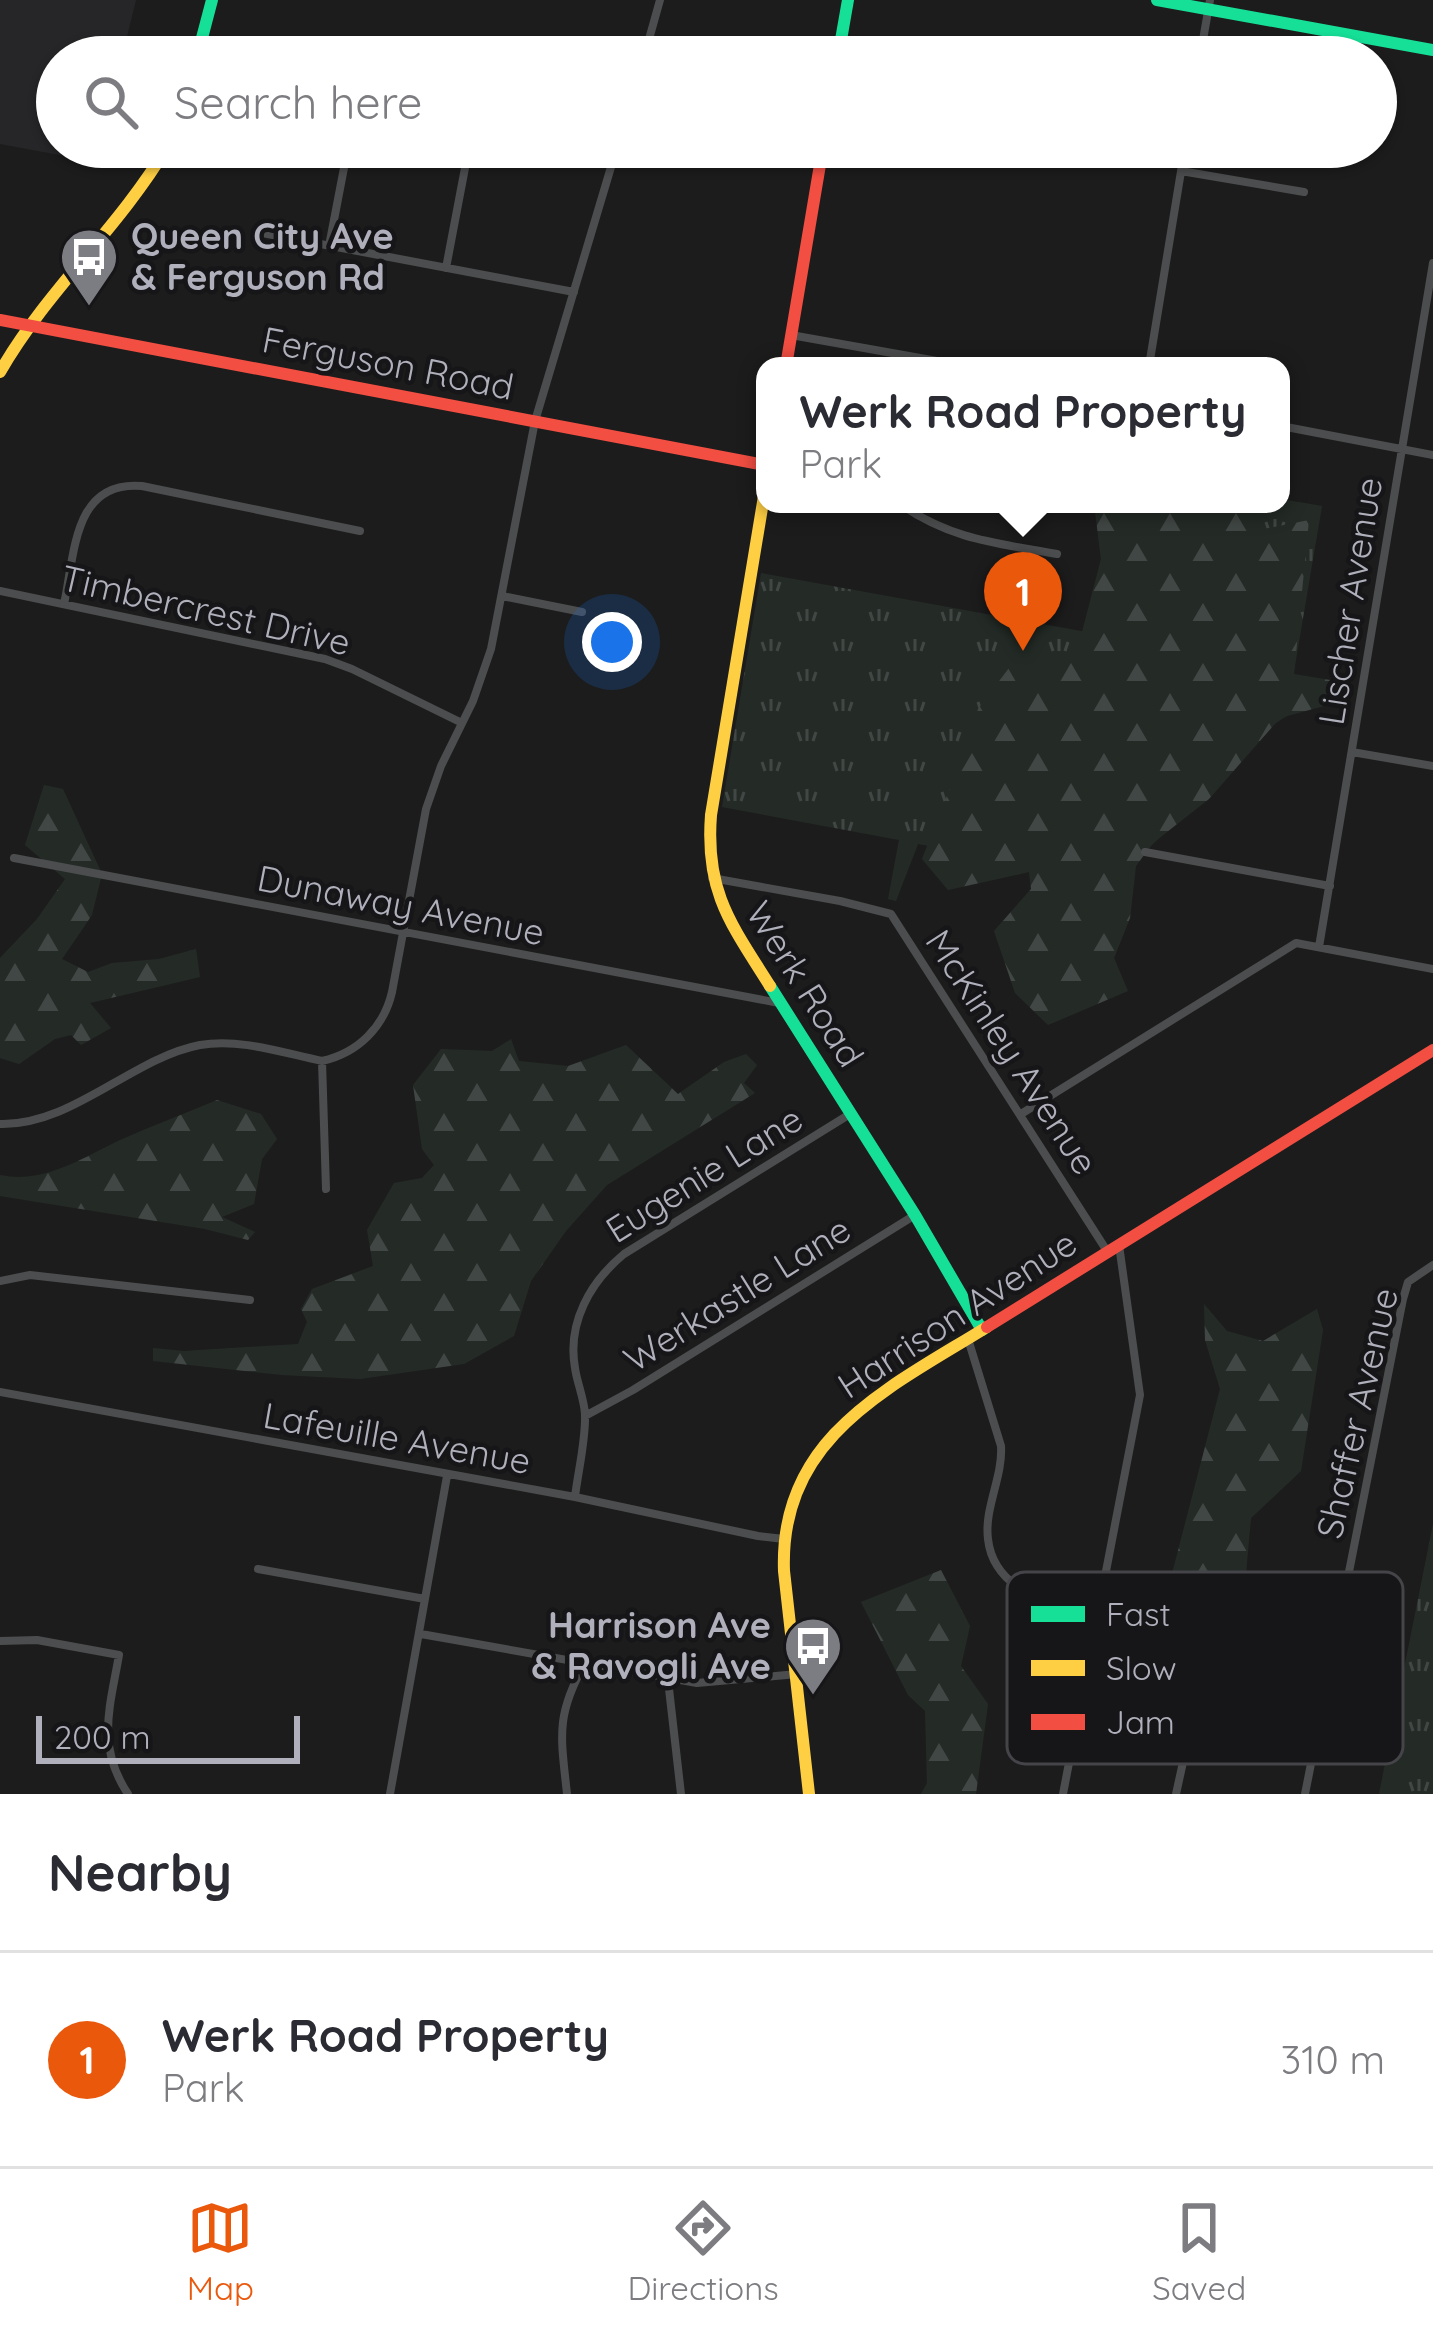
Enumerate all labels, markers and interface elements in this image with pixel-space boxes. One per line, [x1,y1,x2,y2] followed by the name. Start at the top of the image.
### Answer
[36,36,1397,168] search box
[78,69,144,135] icon: search
[174,74,422,130] text: Search here
[131,213,394,299] place label: Queen City Ave & Ferguson Rd
[58,226,120,308] bus stop icon: Queen City Ave & Ferguson Rd
[259,316,517,409] street label: Ferguson Road
[756,357,1290,513] popup
[800,383,1246,439] text: Werk Road Property
[800,439,882,488] text: Park
[1308,474,1391,728] street label: Lischer Avenue
[984,552,1062,651] pin: 1
[57,554,355,665] street label: Timbercrest Drive
[582,612,642,672] your location
[254,855,548,954] street label: Dunaway Avenue
[737,893,874,1075] street label: Werk Road
[917,921,1108,1183] street label: McKinley Avenue
[597,1095,810,1252] street label: Eugenie Lane
[615,1206,858,1381] street label: Werkastle Lane
[829,1220,1085,1407] street label: Harrison Avenue
[1306,1283,1407,1542] street label: Shaffer Avenue
[260,1392,534,1483] street label: Lafeuille Avenue
[1007,1572,1403,1764] legend
[1106,1593,1171,1634] text: Fast
[531,1602,771,1688] place label: Harrison Ave & Ravogli Ave
[782,1615,844,1697] bus stop icon: Harrison Ave & Ravogli Ave
[1106,1647,1177,1688] text: Slow
[1106,1701,1175,1742] text: Jam
[36,1710,300,1763] scale bar
[54,1716,151,1757] text: 200 m
[48,1840,232,1904] text: Nearby
[162,2007,609,2063] text: Werk Road Property
[79,2035,95,2084] text: 1
[1281,2035,1385,2084] text: 310 m
[162,2063,245,2112] text: Park
[187,2195,254,2308] tab: Map
[627,2195,779,2308] tab: Directions
[1152,2195,1246,2308] tab: Saved

